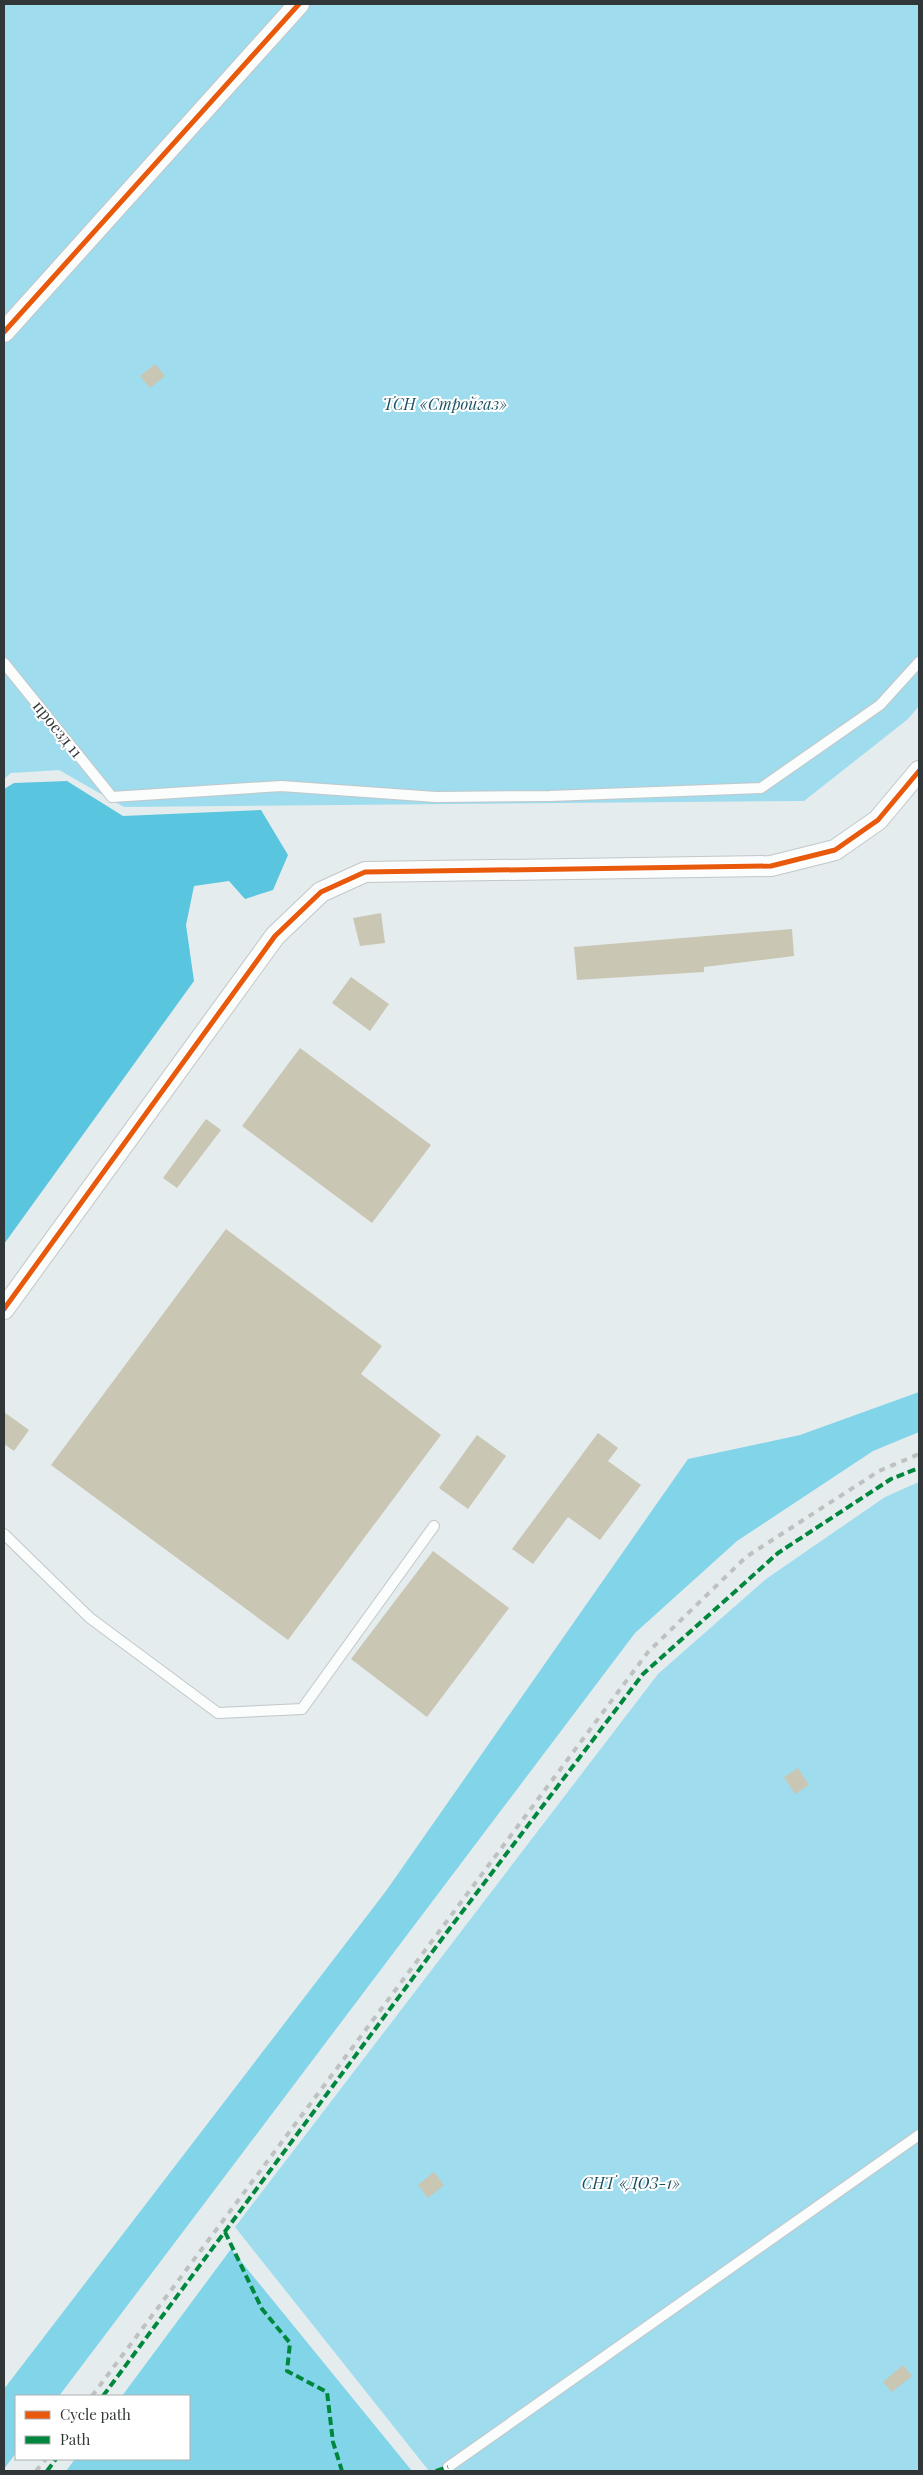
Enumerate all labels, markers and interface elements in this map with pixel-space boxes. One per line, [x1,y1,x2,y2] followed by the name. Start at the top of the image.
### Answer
[383,393,507,414] park label: ТСН «Стройгаз»
[29,696,88,762] street label: проезд 11
[582,2172,680,2193] park label: СНТ «ДОЗ-1»
[15,2395,190,2460] legend
[60,2404,131,2424] text: Cycle path
[60,2429,90,2449] text: Path

